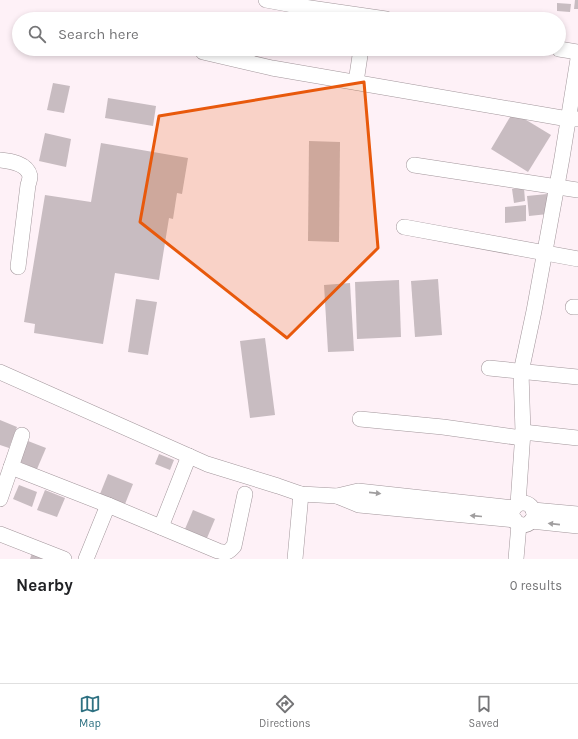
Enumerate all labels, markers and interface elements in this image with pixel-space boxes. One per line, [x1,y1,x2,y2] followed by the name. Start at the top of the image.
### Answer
[12,12,566,56] search box
[26,23,48,45] icon: search
[58,25,139,43] text: Search here
[369,490,382,496] one-way arrow
[470,513,482,520] one-way arrow
[548,520,560,527] one-way arrow
[16,575,73,595] text: Nearby
[510,578,562,593] text: 0 results
[79,693,101,730] tab: Map
[259,693,311,730] tab: Directions
[469,693,499,730] tab: Saved

